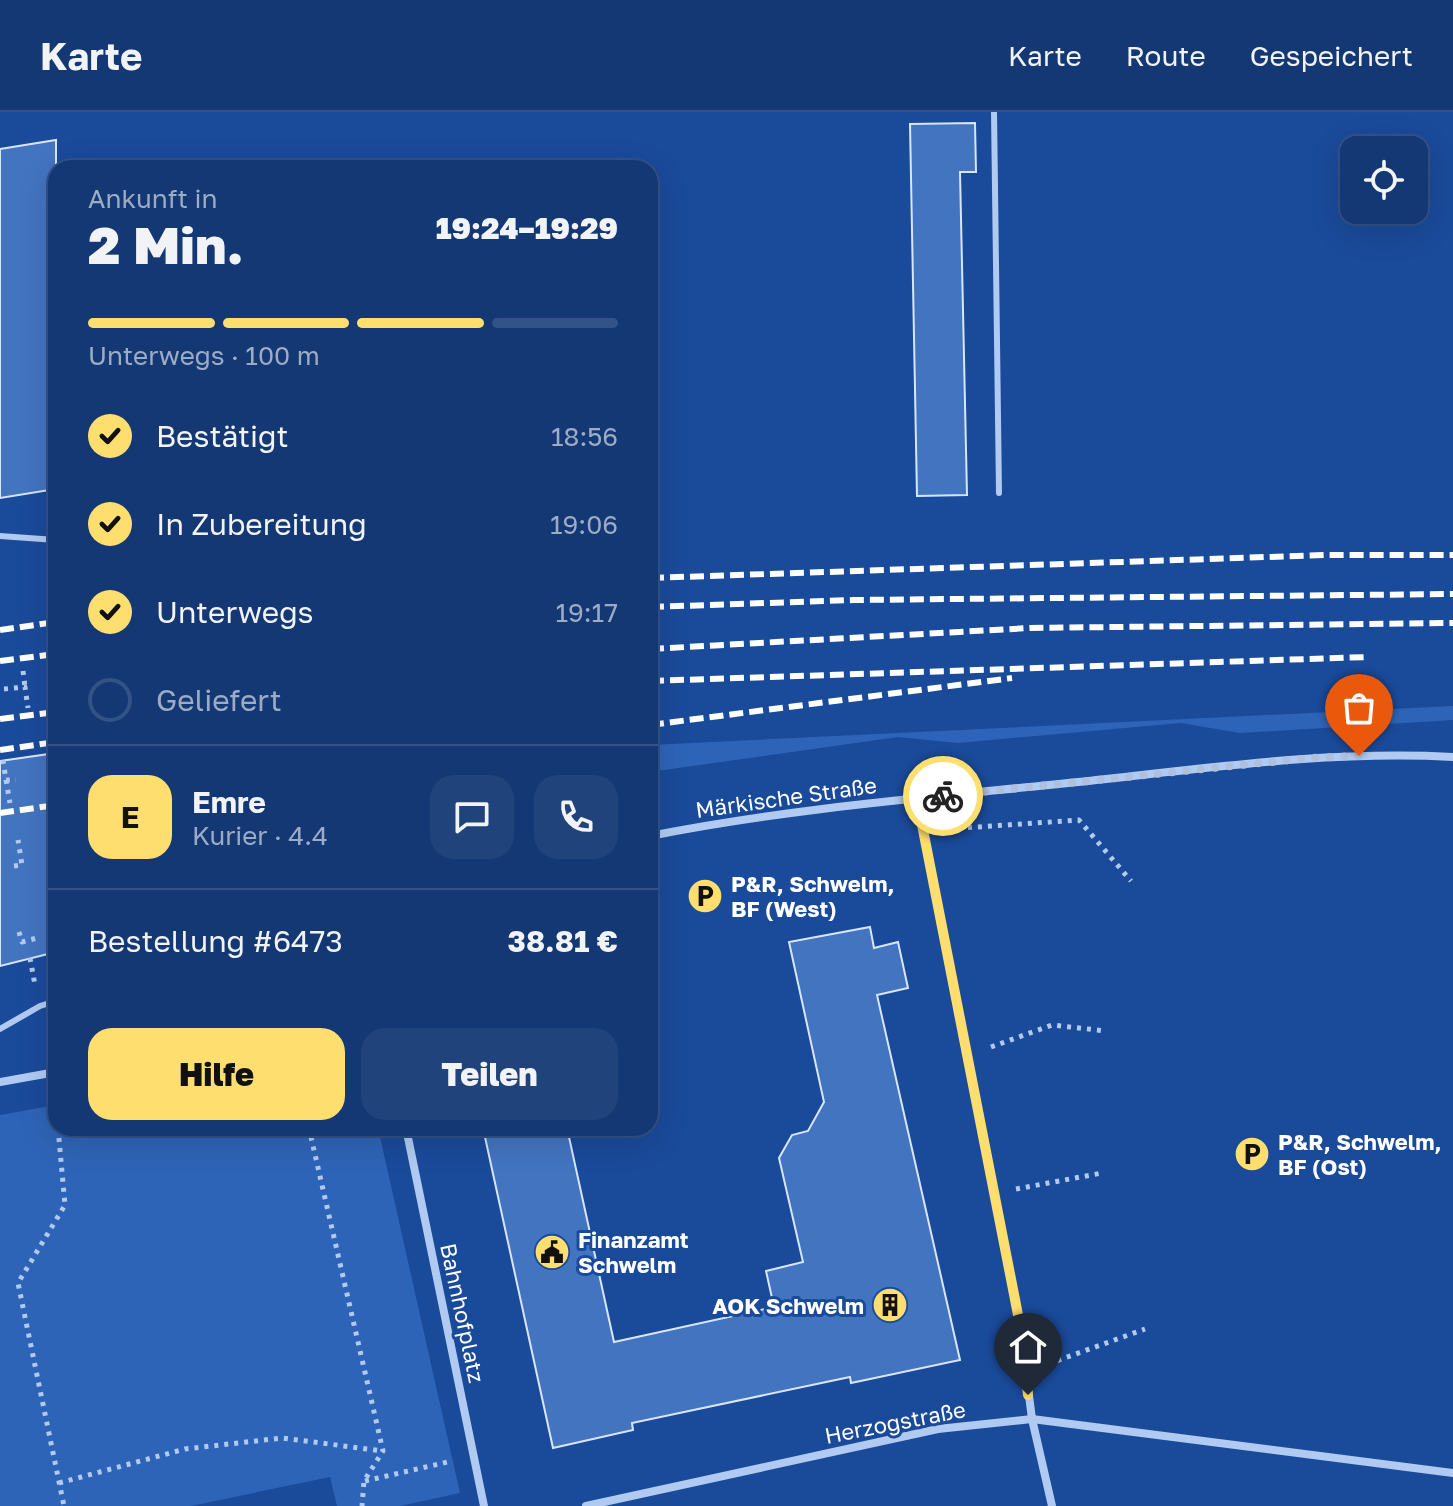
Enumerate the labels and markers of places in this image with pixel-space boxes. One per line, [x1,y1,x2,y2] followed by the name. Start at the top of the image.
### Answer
[1325,674,1393,756] pin
[731,870,894,922] place label: P&R, Schwelm, BF (West)
[686,877,724,915] parking icon: P&R, Schwelm, BF (West)
[1278,1128,1441,1180] place label: P&R, Schwelm, BF (Ost)
[1233,1135,1271,1173] parking icon: P&R, Schwelm, BF (Ost)
[578,1226,689,1278] place label: Finanzamt Schwelm
[533,1233,571,1271] public building icon: Finanzamt Schwelm
[871,1286,909,1324] building icon: AOK Schwelm
[712,1292,864,1319] place label: AOK Schwelm
[994,1313,1062,1395] pin

